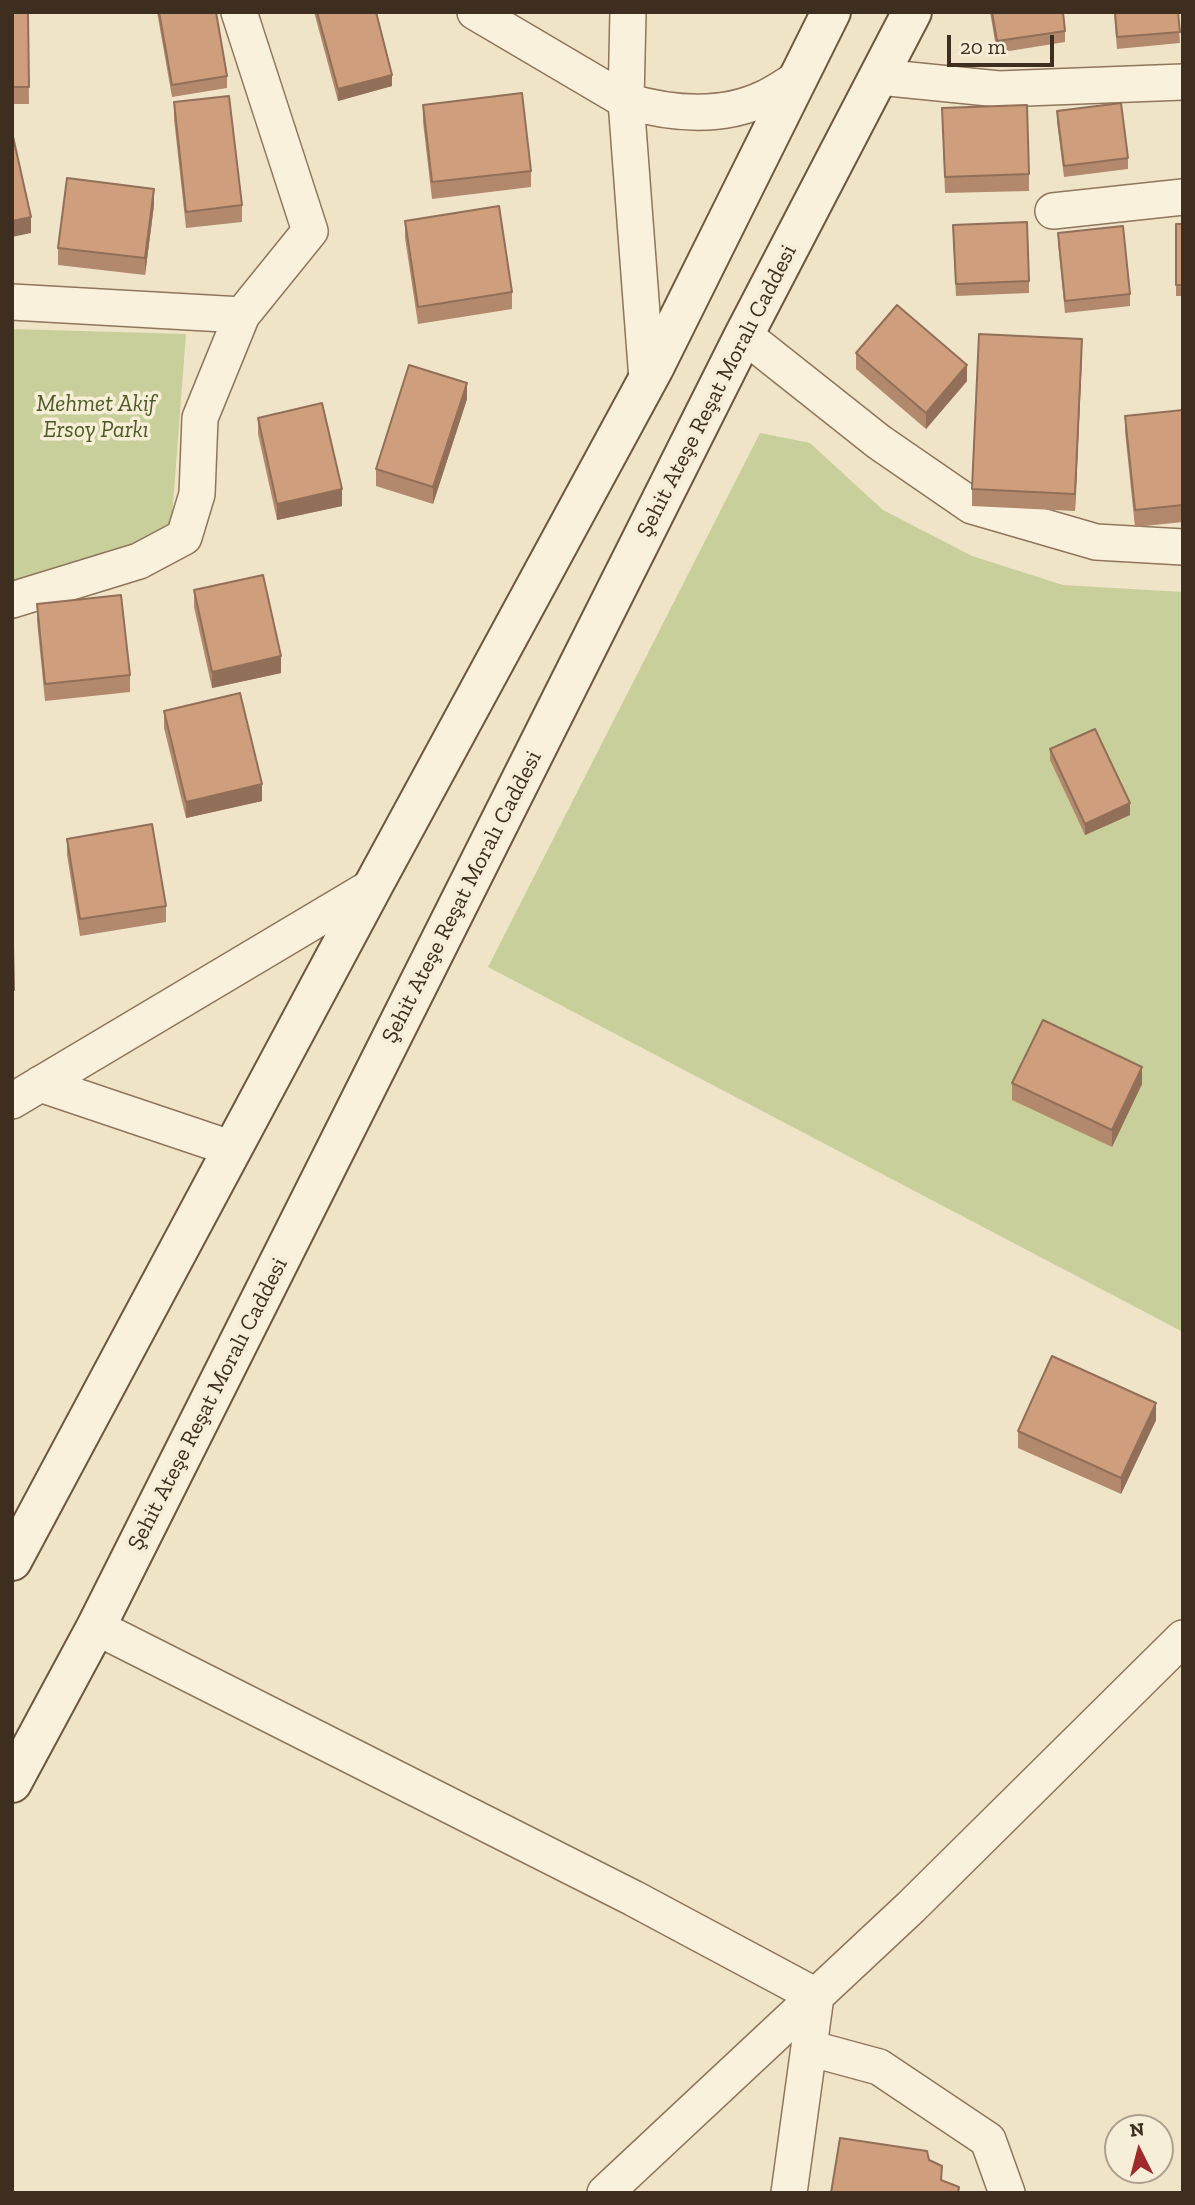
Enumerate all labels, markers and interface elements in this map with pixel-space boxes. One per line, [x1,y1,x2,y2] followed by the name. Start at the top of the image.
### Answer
[950,21,1057,65] scale bar
[960,34,1006,59] text: 20 m
[631,240,803,542] street label: Şehit Ateşe Reşat Moralı Caddesi
[36,390,156,444] park label: Mehmet Akif Ersoy Parkı
[376,746,548,1048] street label: Şehit Ateşe Reşat Moralı Caddesi
[122,1253,294,1555] street label: Şehit Ateşe Reşat Moralı Caddesi
[1104,2114,1174,2184] north arrow
[1129,2117,1145,2142] text: N

